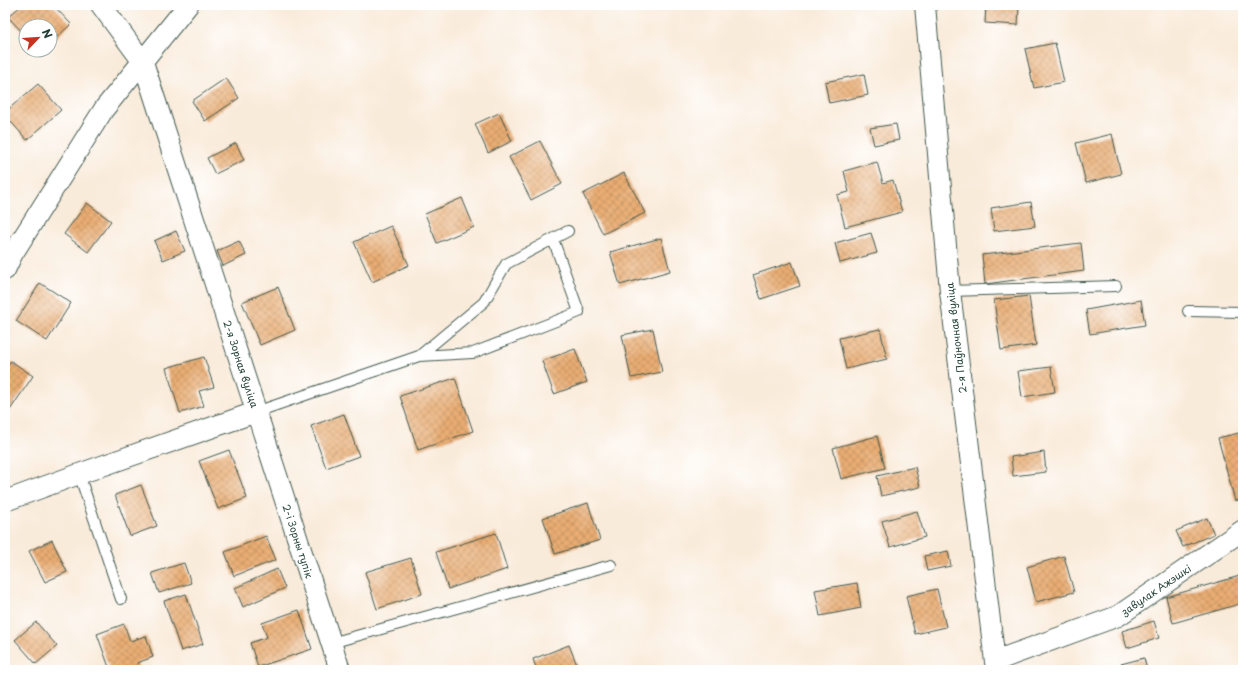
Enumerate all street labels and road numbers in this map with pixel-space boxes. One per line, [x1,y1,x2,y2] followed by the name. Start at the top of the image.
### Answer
[941,281,971,394] street label: 2-я Паўночная вуліца
[219,318,263,411] street label: 2-я Зорная вуліца
[279,502,318,580] street label: 2-і Зорны тупік
[1117,560,1194,620] street label: завулак Ажэшкі

